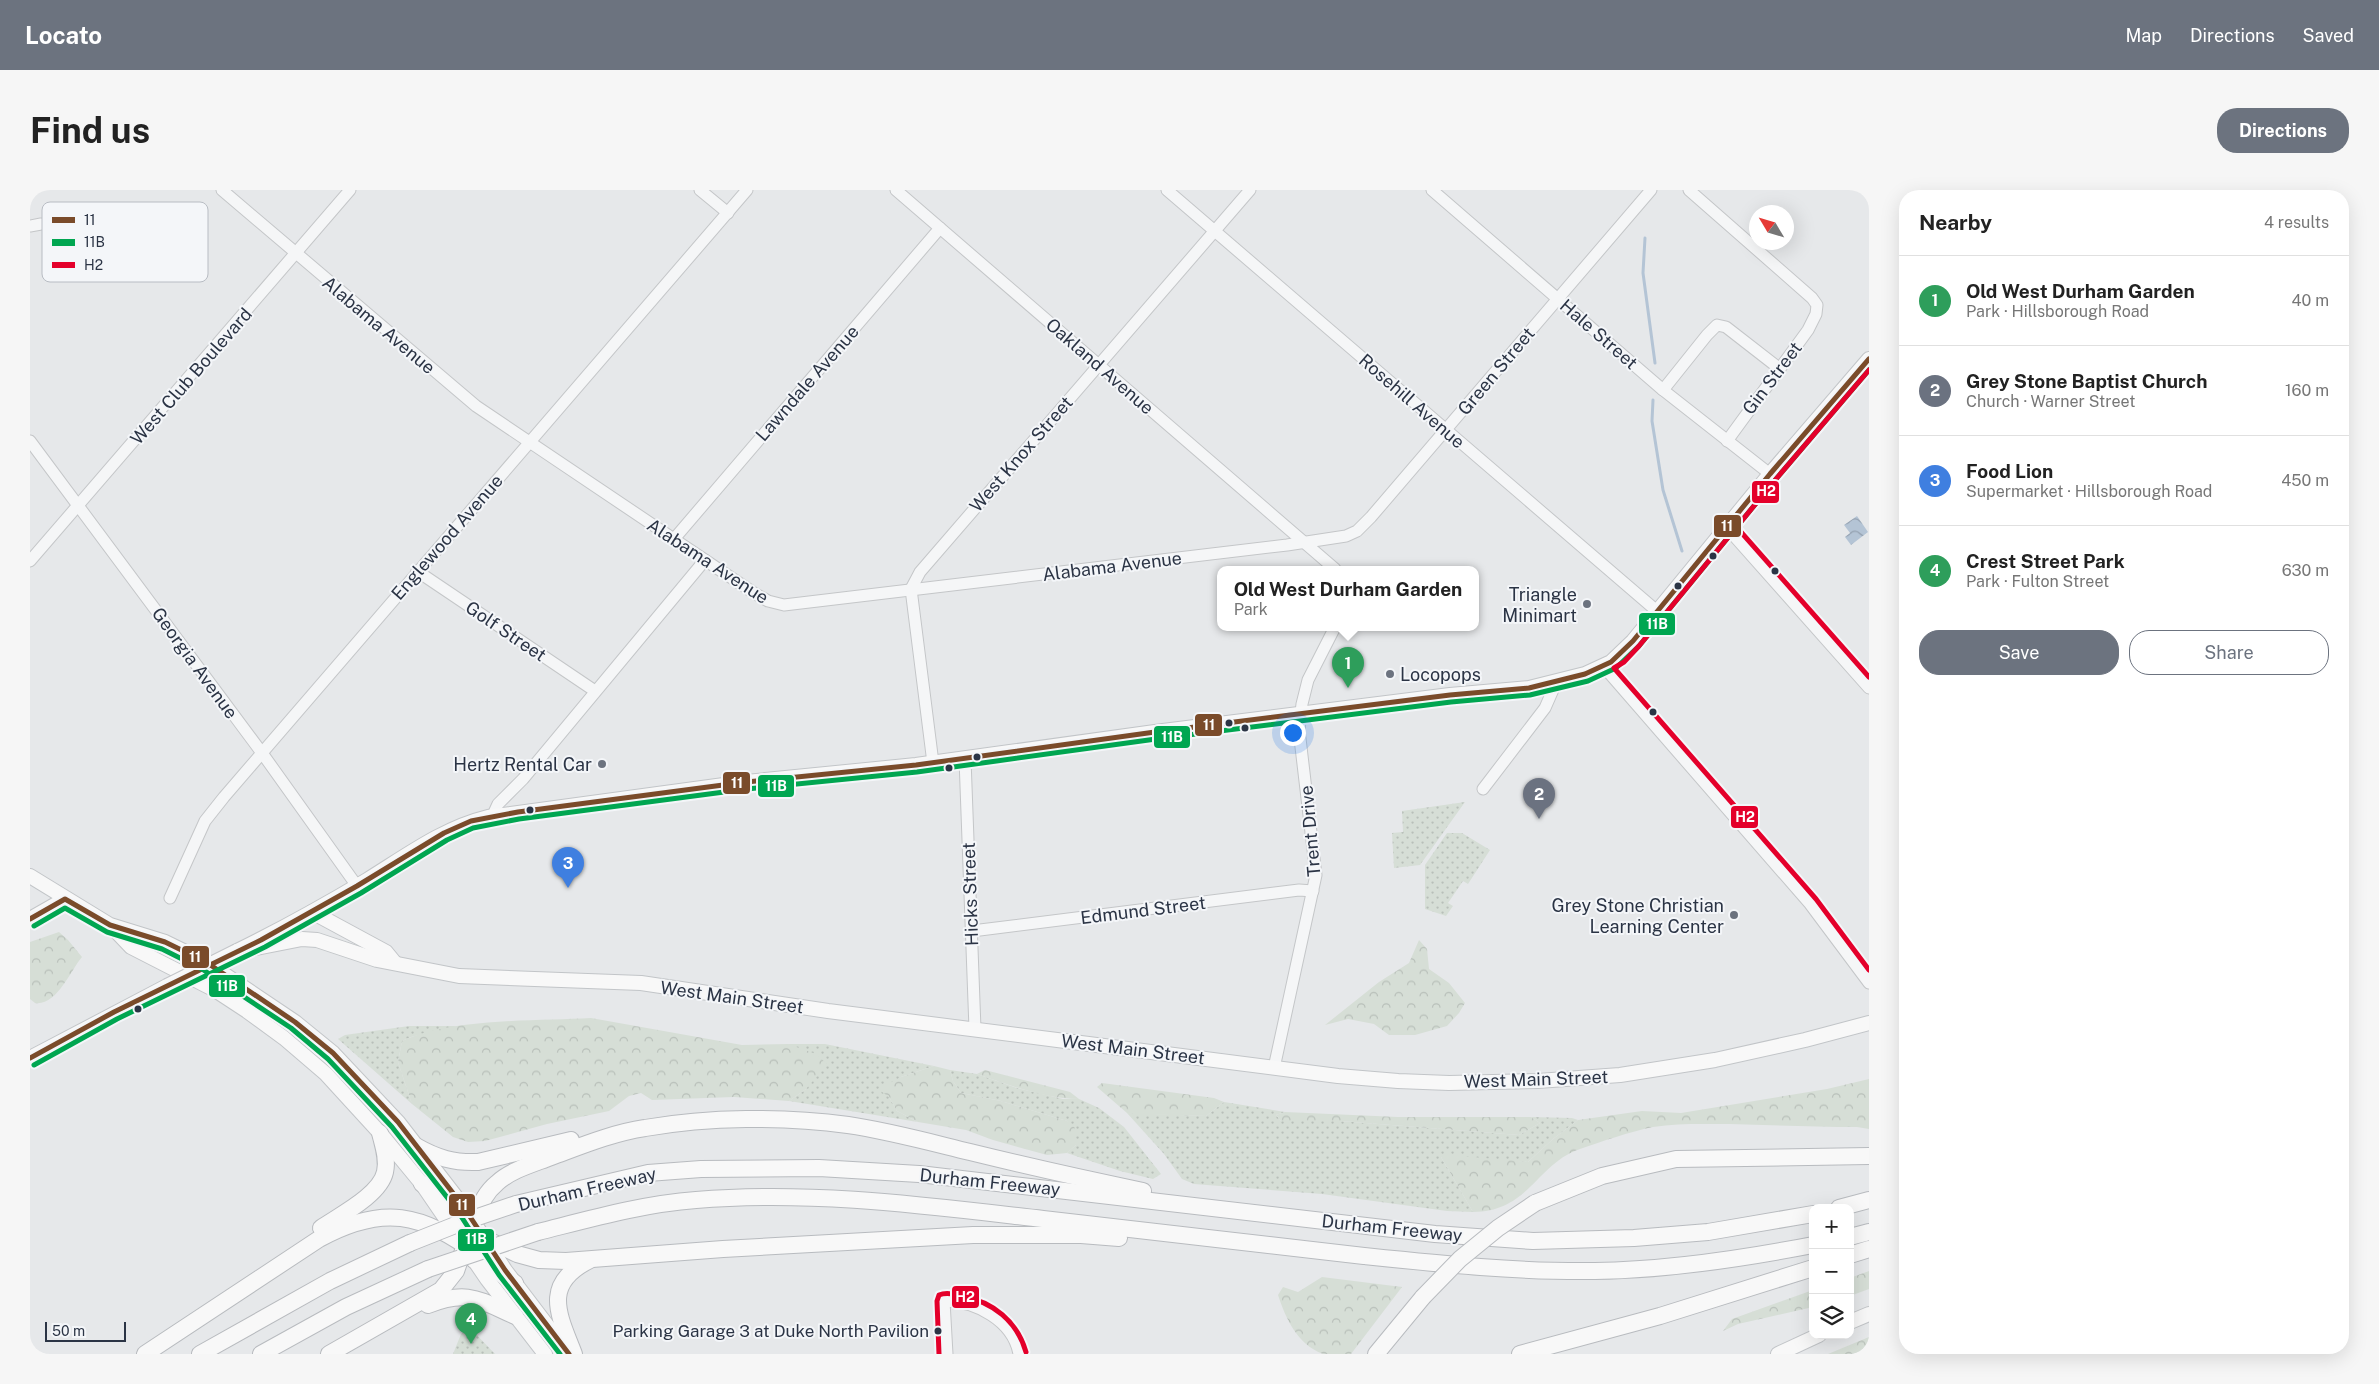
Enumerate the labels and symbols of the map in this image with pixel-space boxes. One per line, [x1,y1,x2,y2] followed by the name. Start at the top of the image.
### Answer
[42,202,208,282] legend
[1749,205,1794,250] north arrow
[84,212,95,228] text: 11
[84,234,105,250] text: 11B
[84,257,103,273] text: H2
[318,272,440,378] street label: Alabama Avenue
[1556,295,1642,373] street label: Hale Street
[126,303,256,449] street label: West Club Boulevard
[1042,314,1158,418] street label: Oakland Avenue
[751,321,863,445] street label: Lawndale Avenue
[1453,323,1539,419] street label: Green Street
[1738,338,1806,418] street label: Gin Street
[1355,349,1469,453] street label: Rosehill Avenue
[965,392,1077,516] street label: West Knox Street
[387,470,507,604] street label: Englewood Avenue
[1751,480,1780,504] line badge: H2
[1756,483,1776,499] text: H2
[643,514,773,608] street label: Alabama Avenue
[1713,514,1742,538] line badge: 11
[1721,518,1733,534] text: 11
[1041,547,1183,585] street label: Alabama Avenue
[1708,551,1718,561] unlabelled marker
[1770,566,1780,576] unlabelled marker
[1673,581,1683,591] unlabelled marker
[1502,584,1577,626] place label: Triangle Minimart
[462,596,550,666] street label: Golf Street
[1581,598,1593,610] marker: Triangle Minimart
[148,603,242,723] street label: Georgia Avenue
[1638,612,1676,636] line badge: 11B
[1646,616,1668,632] text: 11B
[1332,647,1364,688] pin: 1
[1400,664,1481,685] place label: Locopops
[1384,668,1396,680] marker: Locopops
[1648,707,1658,717] unlabelled marker
[1194,713,1223,737] line badge: 11
[1203,717,1215,733] text: 11
[1224,718,1234,728] unlabelled marker
[1280,720,1306,746] your location
[1240,723,1250,733] unlabelled marker
[1153,725,1191,749] line badge: 11B
[1161,729,1183,745] text: 11B
[972,752,982,762] unlabelled marker
[453,754,592,775] place label: Hertz Rental Car
[596,758,608,770] marker: Hertz Rental Car
[944,763,954,773] unlabelled marker
[722,771,751,795] line badge: 11
[757,774,795,798] line badge: 11B
[731,775,743,791] text: 11
[765,778,787,794] text: 11B
[1523,778,1555,819] pin: 2
[1296,784,1324,878] street label: Trent Drive
[525,805,535,815] unlabelled marker
[1730,805,1759,829] line badge: H2
[1735,809,1755,825] text: H2
[958,842,982,946] street label: Hicks Street
[552,847,584,888] pin: 3
[1079,892,1207,928] street label: Edmund Street
[1551,895,1724,937] place label: Grey Stone Christian Learning Center
[1728,909,1740,921] marker: Grey Stone Christian Learning Center
[181,945,210,969] line badge: 11
[189,949,201,965] text: 11
[208,974,246,998] line badge: 11B
[659,977,805,1017] street label: West Main Street
[216,978,238,994] text: 11B
[133,1004,143,1014] unlabelled marker
[1060,1030,1206,1068] street label: West Main Street
[1463,1066,1609,1092] street label: West Main Street
[516,1163,659,1215] street label: Durham Freeway
[919,1164,1062,1200] street label: Durham Freeway
[448,1193,476,1217] line badge: 11
[456,1197,468,1213] text: 11
[1321,1210,1464,1246] street label: Durham Freeway
[457,1228,495,1252] line badge: 11B
[465,1231,487,1247] text: 11B
[951,1285,980,1309] line badge: H2
[955,1289,975,1305] text: H2
[455,1303,487,1344] pin: 4
[45,1319,126,1342] scale bar
[613,1321,929,1341] place label: Parking Garage 3 at Duke North Pavilion
[933,1326,943,1336] marker: Parking Garage 3 at Duke North Pavilion

